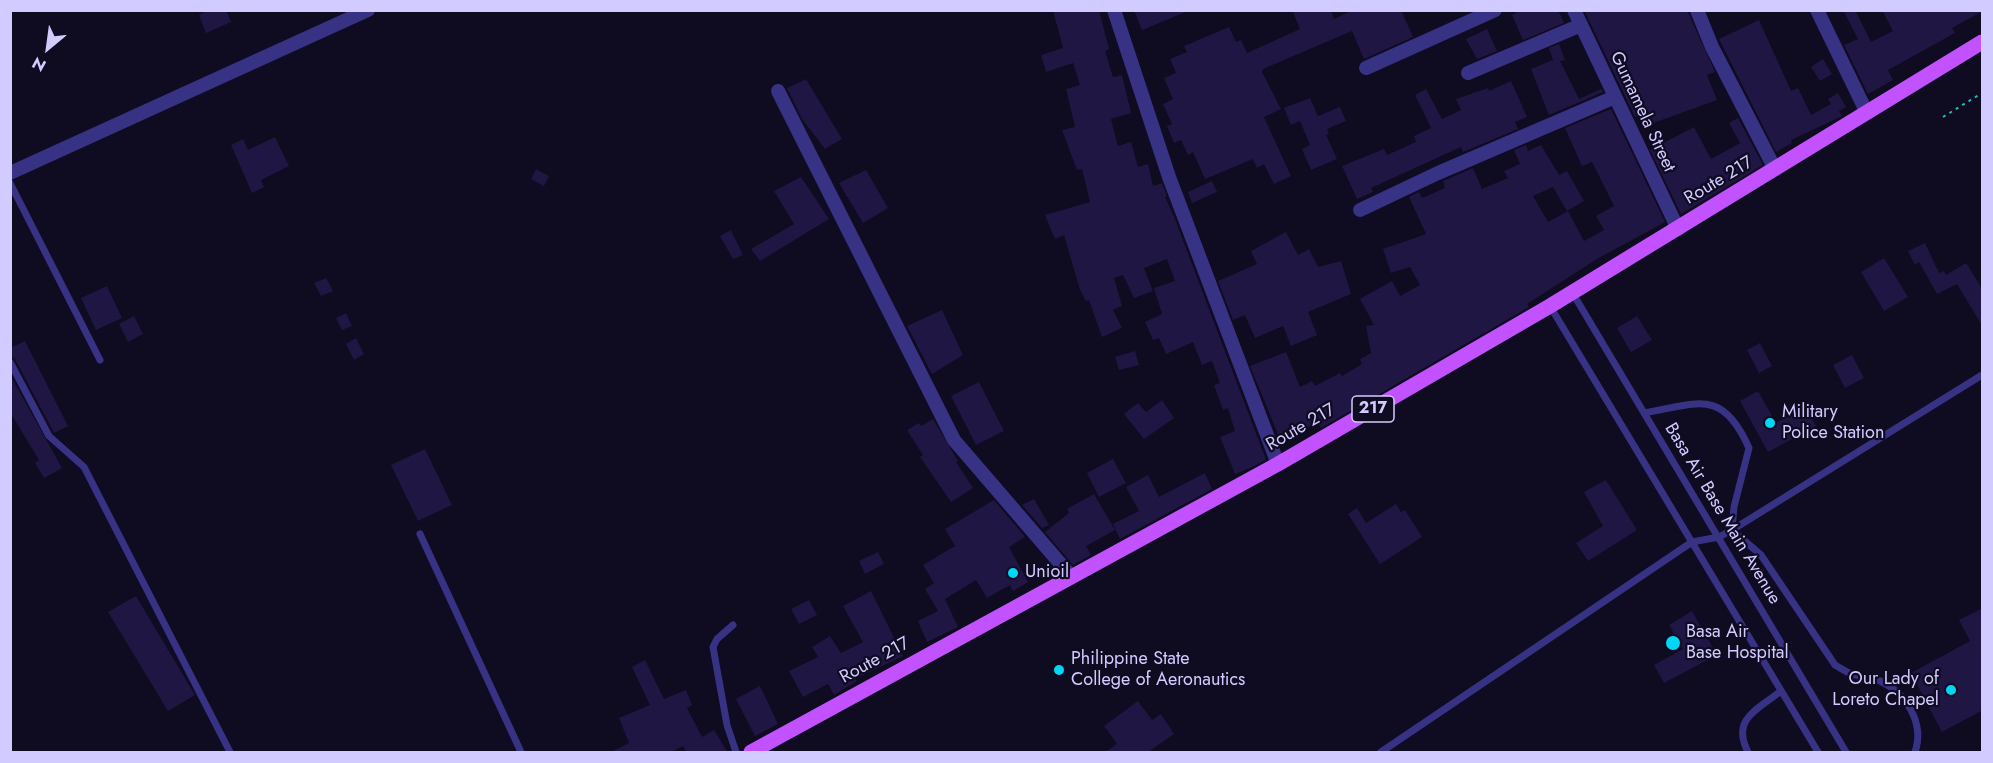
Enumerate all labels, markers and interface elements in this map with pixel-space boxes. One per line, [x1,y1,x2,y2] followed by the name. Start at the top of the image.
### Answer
[18,18,78,78] north arrow
[1605,48,1679,176] street label: Gumamela Street
[28,51,50,77] text: N
[1681,152,1757,210] street label: Route 217
[1352,396,1394,422] road number: 217
[1263,400,1339,456] street label: Route 217
[1782,402,1884,444] place label: Military Police Station
[1763,416,1777,430] marker: Military Police Station
[1659,419,1785,609] street label: Basa Air Base Main Avenue
[1025,562,1069,584] place label: Unioil
[1006,566,1020,580] marker: Unioil
[1686,622,1789,664] place label: Basa Air Base Hospital
[836,633,914,689] street label: Route 217
[1664,634,1682,652] marker: Basa Air Base Hospital
[1071,649,1245,692] place label: Philippine State College of Aeronautics
[1052,663,1066,677] marker: Philippine State College of Aeronautics
[1832,669,1939,712] place label: Our Lady of Loreto Chapel
[1944,683,1958,697] marker: Our Lady of Loreto Chapel

